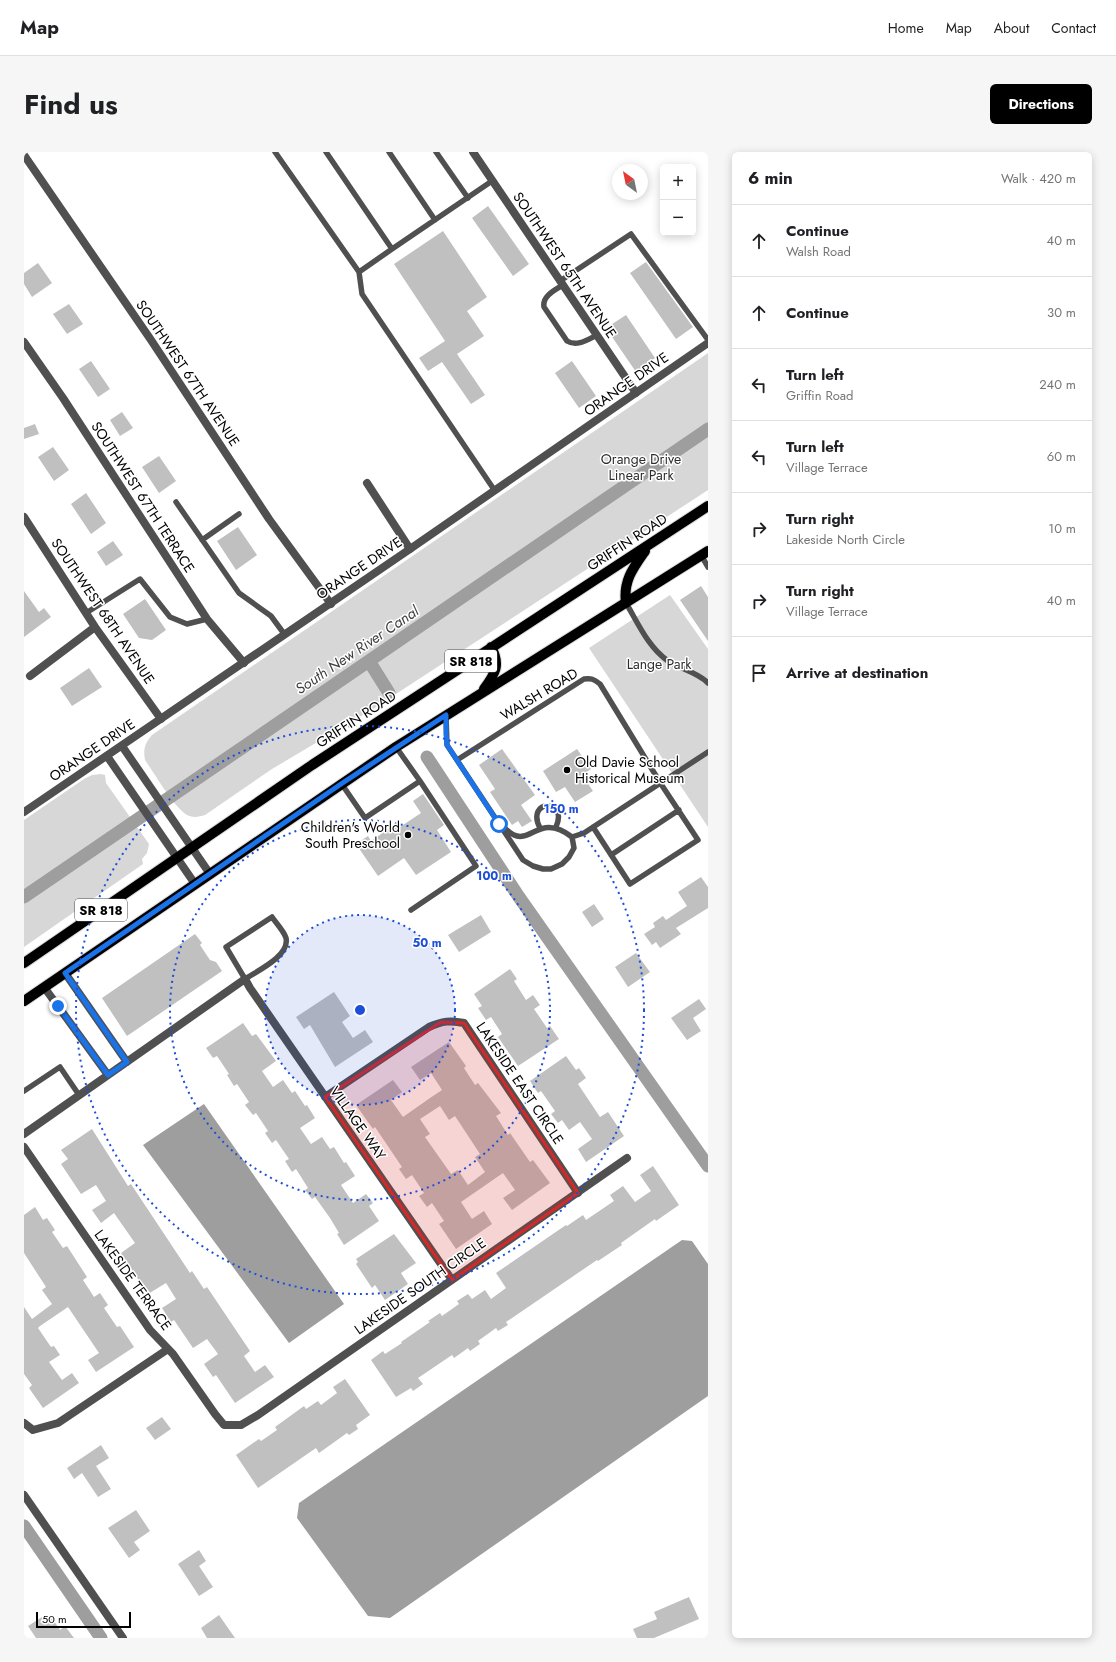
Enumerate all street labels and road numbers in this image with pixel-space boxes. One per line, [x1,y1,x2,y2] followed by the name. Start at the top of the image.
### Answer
[508,188,622,342] street label: SOUTHWEST 65TH AVENUE
[131,296,245,450] street label: SOUTHWEST 67TH AVENUE
[580,347,672,421] street label: ORANGE DRIVE
[87,417,199,577] street label: SOUTHWEST 67TH TERRACE
[583,509,671,575] street label: GRIFFIN ROAD
[312,532,406,604] street label: ORANGE DRIVE
[47,534,159,688] street label: SOUTHWEST 68TH AVENUE
[445,650,497,672] road number: SR 818
[497,663,581,725] street label: WALSH ROAD
[312,686,400,752] street label: GRIFFIN ROAD
[45,714,139,786] street label: ORANGE DRIVE
[75,899,127,921] road number: SR 818
[471,1018,569,1148] street label: LAKESIDE EAST CIRCLE
[325,1082,391,1164] street label: VILLAGE WAY
[90,1226,176,1334] street label: LAKESIDE TERRACE
[350,1233,490,1339] street label: LAKESIDE SOUTH CIRCLE

